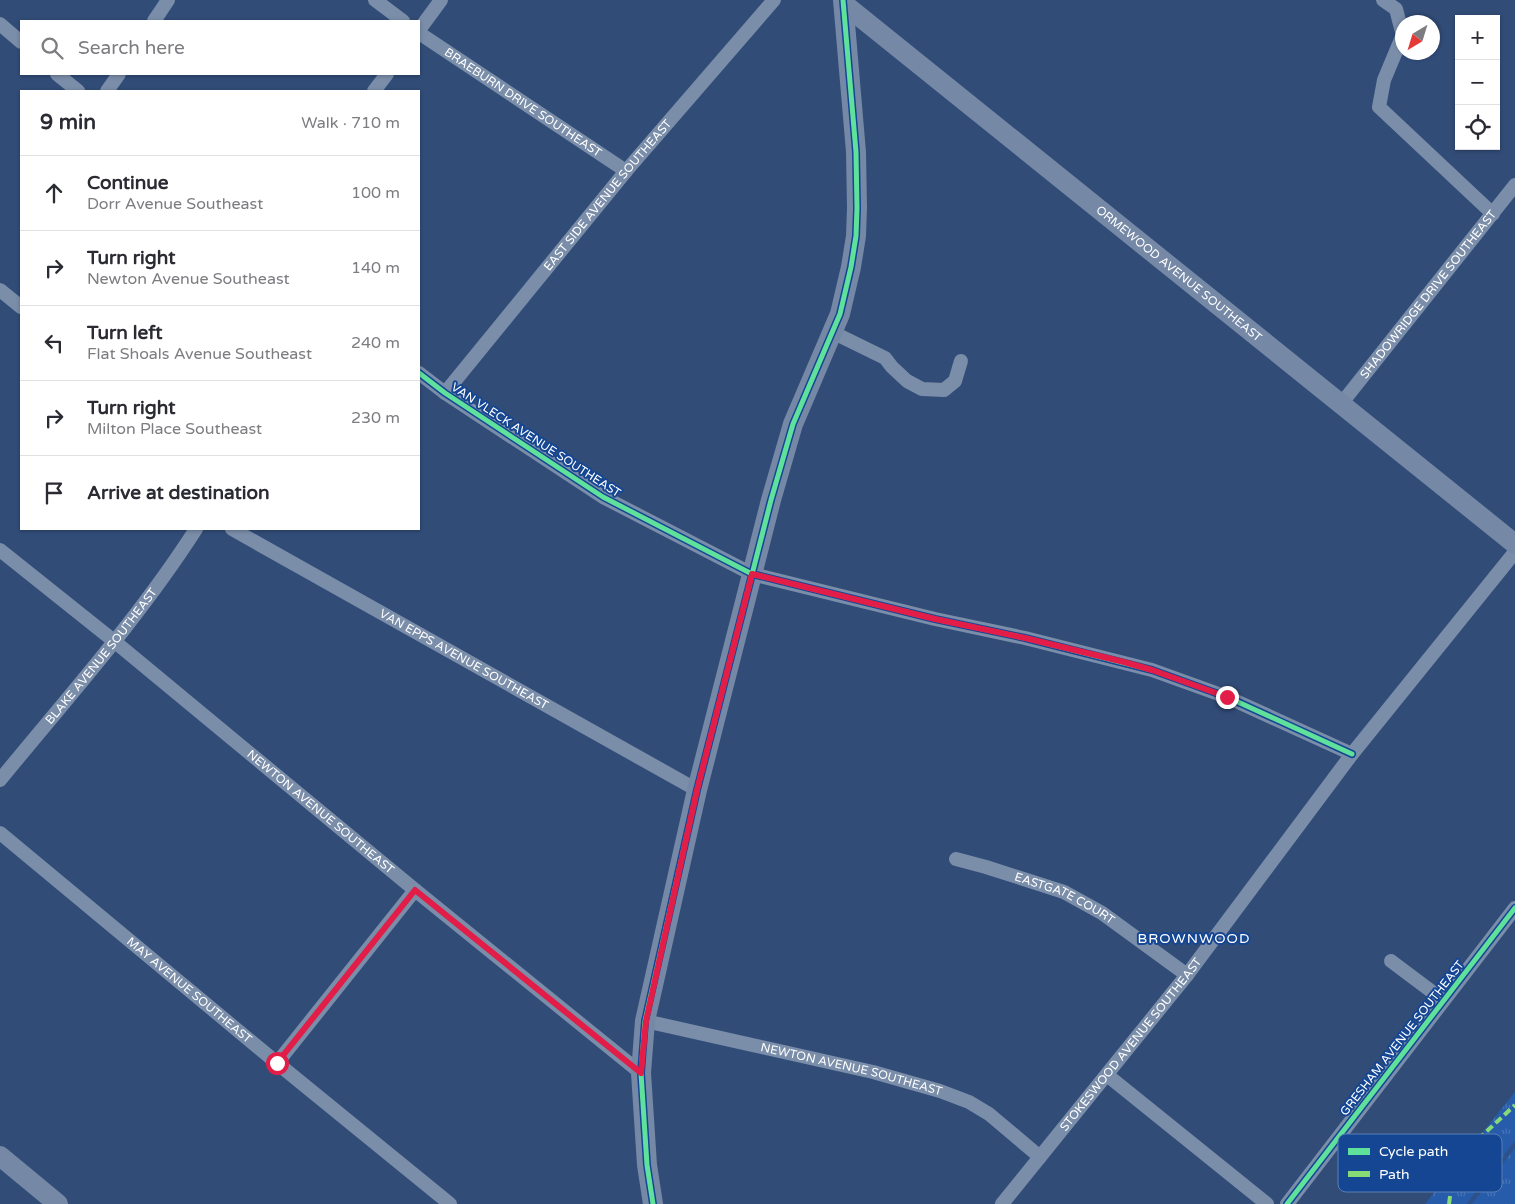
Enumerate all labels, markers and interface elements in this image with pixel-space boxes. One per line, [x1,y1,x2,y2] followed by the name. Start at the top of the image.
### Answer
[1395,15,1440,60] north arrow
[1455,15,1500,150] map controls
[1455,15,1500,60] button: +
[20,20,420,75] search box
[38,34,66,62] icon: search
[78,37,185,59] text: Search here
[442,45,605,160] street label: BRAEBURN DRIVE SOUTHEAST
[1455,60,1500,105] button: −
[1455,105,1500,150] button: locate
[40,110,96,135] text: 9 min
[301,113,400,133] text: Walk · 710 m
[541,116,675,273] street label: EAST SIDE AVENUE SOUTHEAST
[87,172,169,194] text: Continue
[40,179,68,207] icon: ahead
[351,183,400,203] text: 100 m
[87,194,263,214] text: Dorr Avenue Southeast
[1093,203,1265,345] street label: ORMEWOOD AVENUE SOUTHEAST
[1357,207,1500,381] street label: SHADOWRIDGE DRIVE SOUTHEAST
[87,247,175,269] text: Turn right
[40,254,68,282] icon: right
[351,258,400,278] text: 140 m
[87,269,290,289] text: Newton Avenue Southeast
[87,322,163,344] text: Turn left
[40,329,68,357] icon: left
[351,333,400,353] text: 240 m
[87,344,312,364] text: Flat Shoals Avenue Southeast
[449,380,624,500] street label: VAN VLECK AVENUE SOUTHEAST
[87,397,175,419] text: Turn right
[40,404,68,432] icon: right
[351,408,400,428] text: 230 m
[87,419,262,439] text: Milton Place Southeast
[40,479,68,507] icon: arrive
[87,482,270,504] text: Arrive at destination
[42,585,160,727] street label: BLAKE AVENUE SOUTHEAST
[377,606,551,712] street label: VAN EPPS AVENUE SOUTHEAST
[1216,686,1239,709] route end
[244,747,397,877] street label: NEWTON AVENUE SOUTHEAST
[1013,870,1118,927] street label: EASTGATE COURT
[1138,930,1250,947] district label: BROWNWOOD
[124,934,255,1046] street label: MAY AVENUE SOUTHEAST
[1057,955,1205,1134] street label: STOKESWOOD AVENUE SOUTHEAST
[1337,957,1467,1118] street label: GRESHAM AVENUE SOUTHEAST
[759,1040,944,1098] street label: NEWTON AVENUE SOUTHEAST
[266,1052,289,1075] route start
[1338,1134,1502,1192] legend
[1379,1143,1448,1160] text: Cycle path
[1379,1166,1410,1183] text: Path

